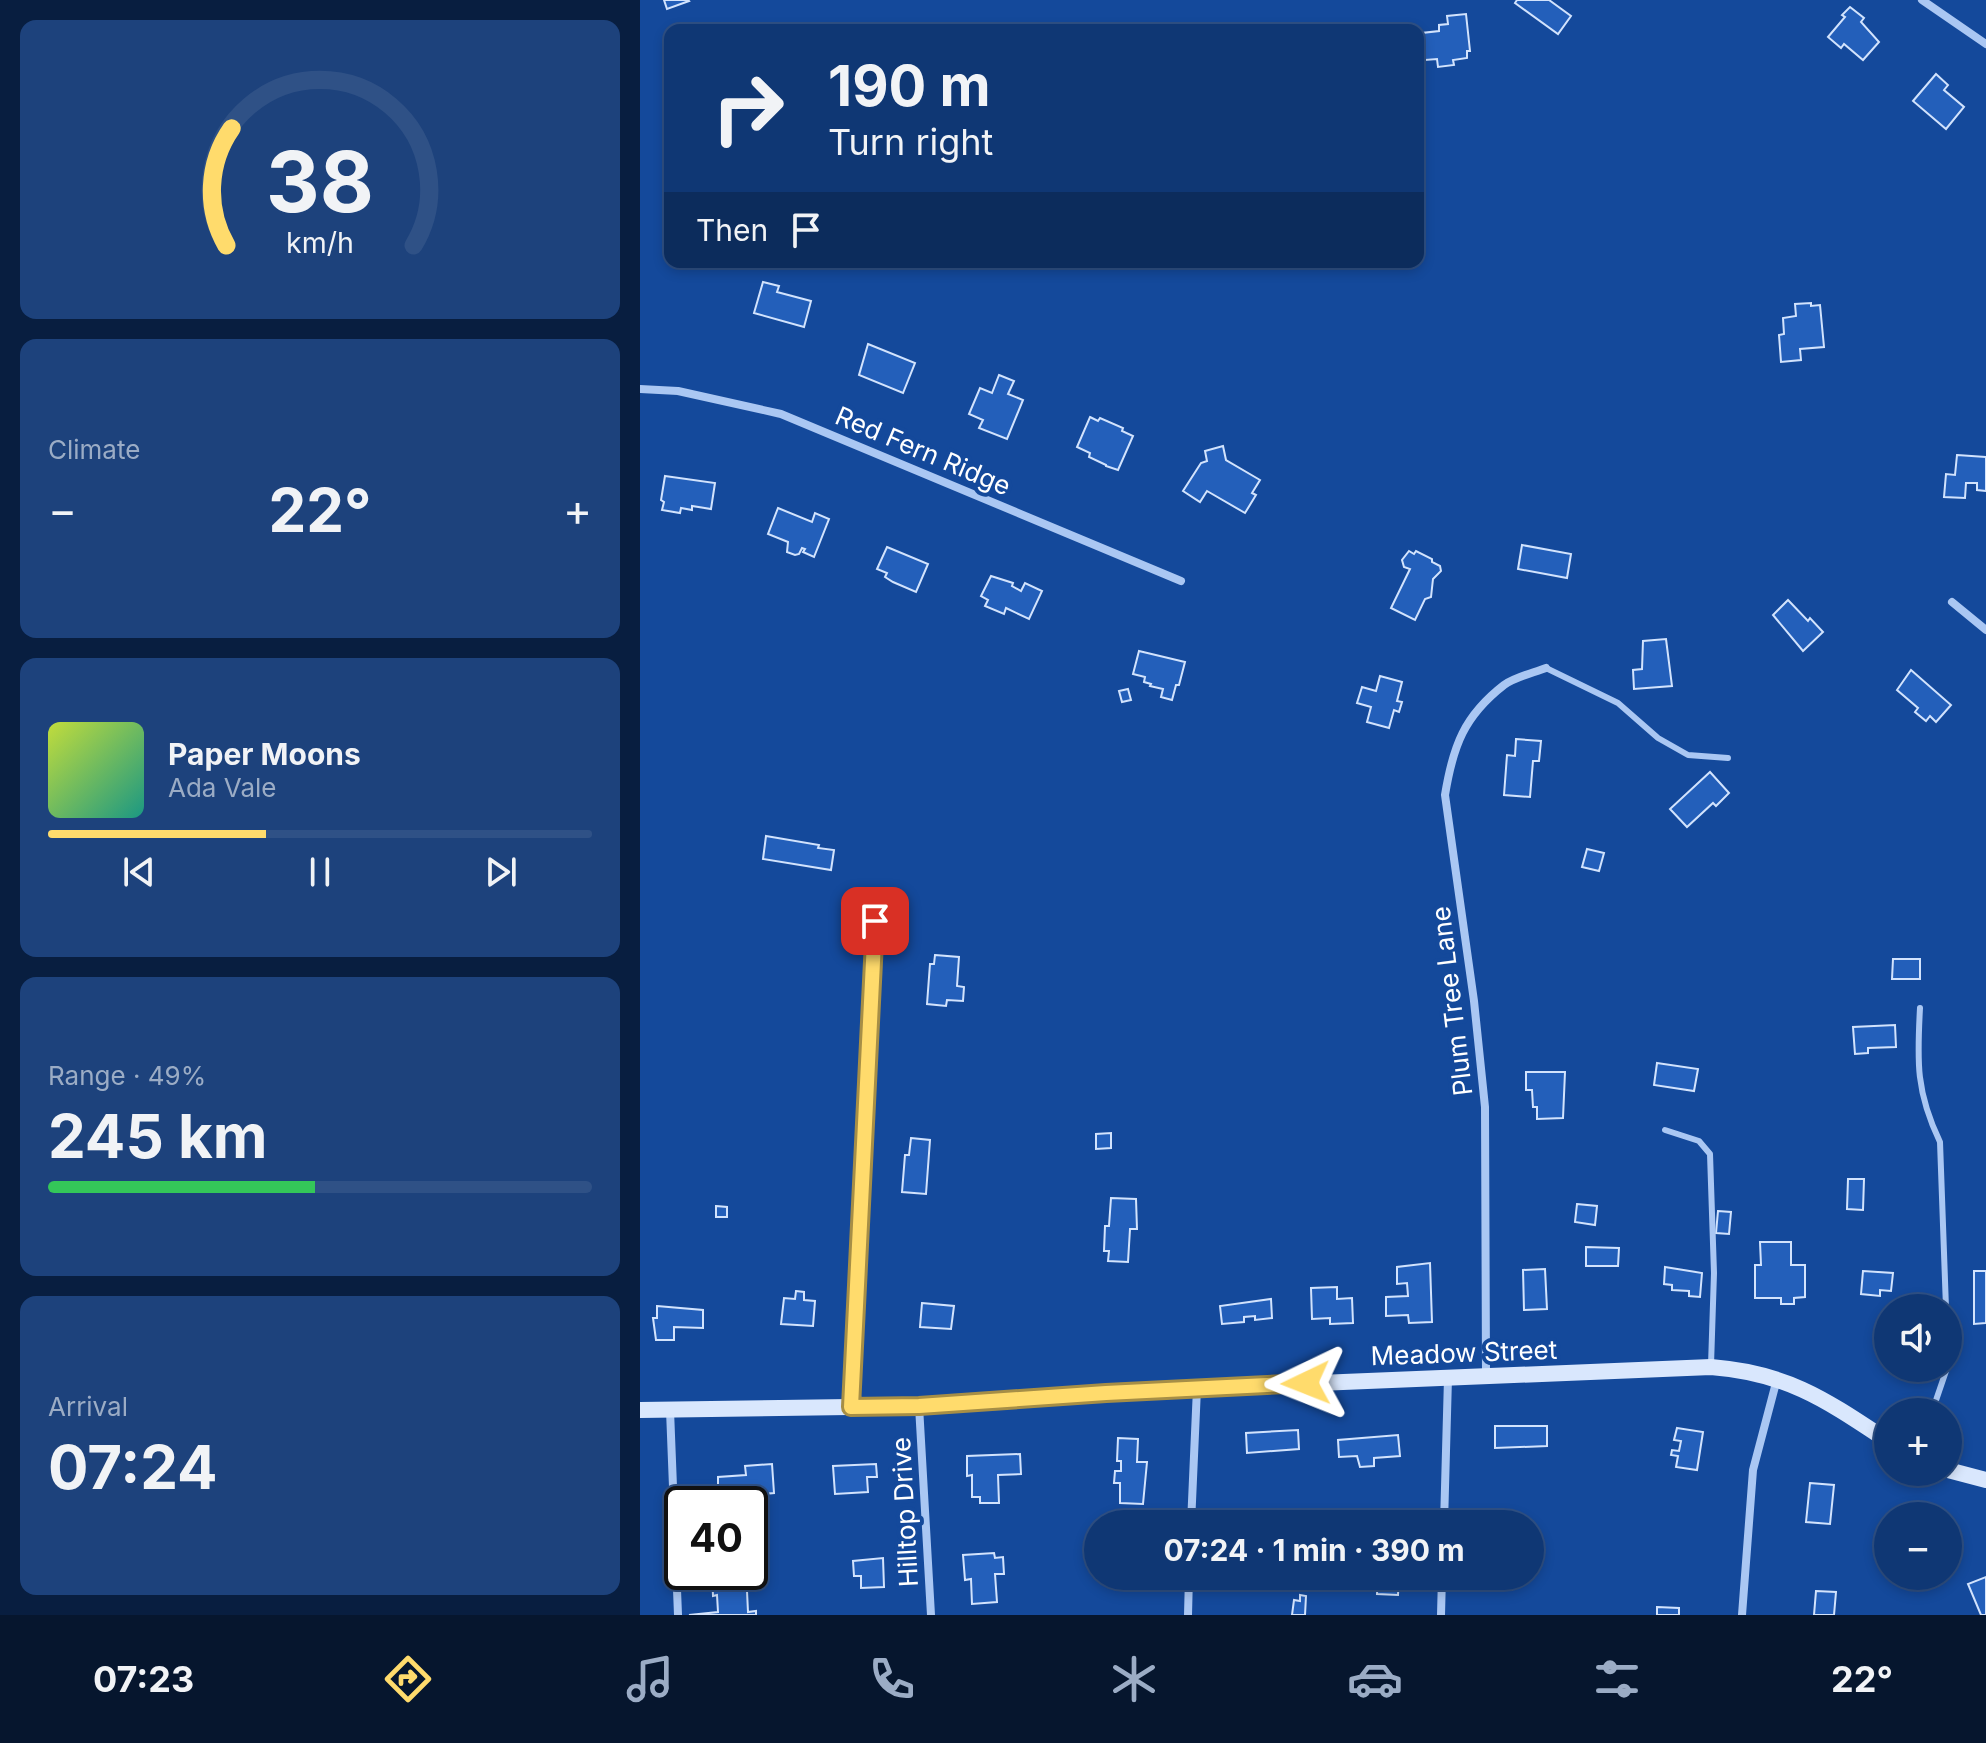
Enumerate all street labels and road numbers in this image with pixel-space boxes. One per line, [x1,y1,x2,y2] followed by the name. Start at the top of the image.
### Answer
[831,400,1015,501] street label: Red Fern Ridge
[1425,905,1478,1097] street label: Plum Tree Lane
[1370,1334,1558,1371] street label: Meadow Street
[885,1436,924,1588] street label: Hilltop Drive

